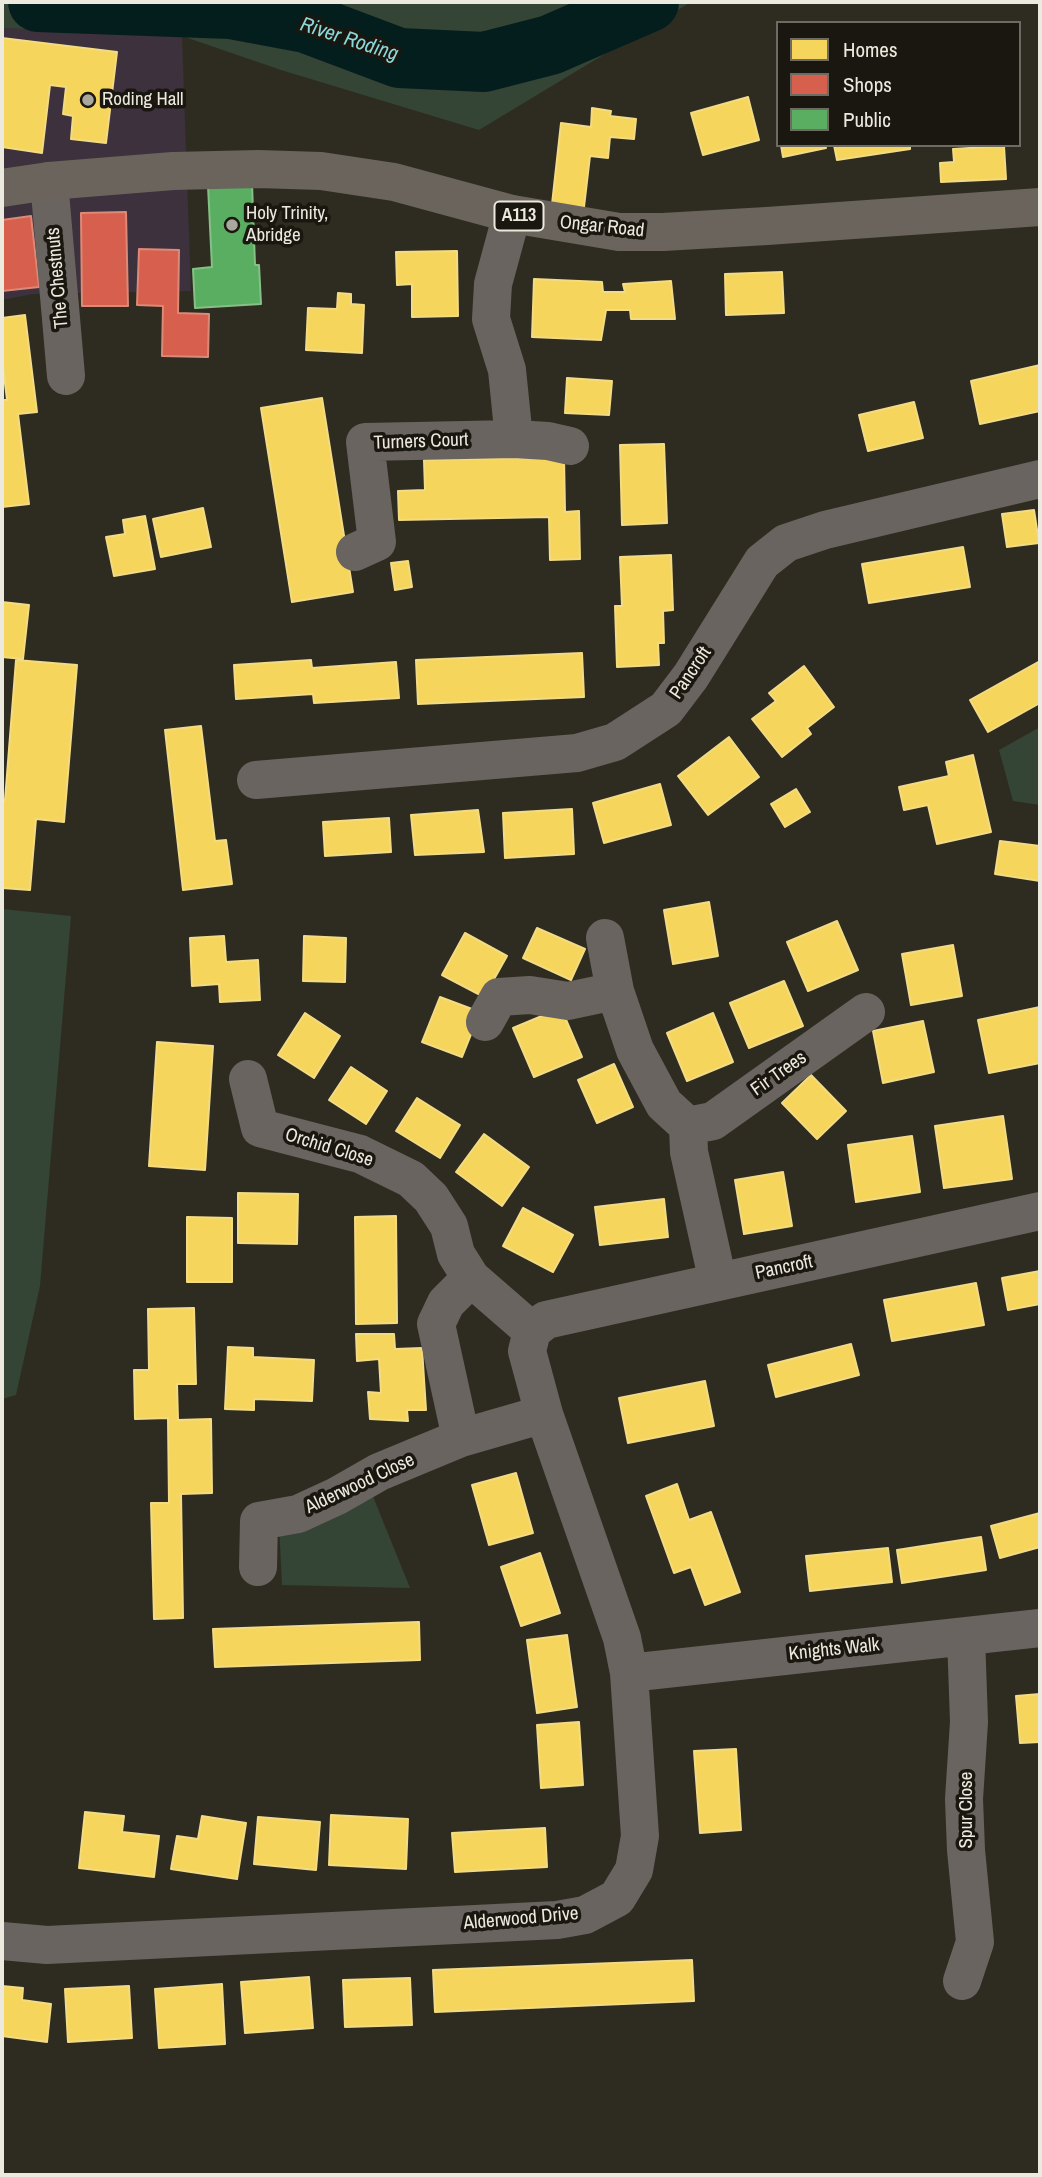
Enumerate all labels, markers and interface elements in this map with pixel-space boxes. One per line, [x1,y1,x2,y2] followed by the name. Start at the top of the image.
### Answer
[297,12,401,68] water label: River Roding
[776,21,1021,147] legend
[843,35,898,64] text: Homes
[843,70,892,99] text: Shops
[102,89,183,111] place label: Roding Hall
[80,92,96,108] marker: Roding Hall
[843,105,891,134] text: Public
[494,202,544,230] road number: A113
[246,203,328,247] place label: Holy Trinity, Abridge
[559,211,645,243] street label: Ongar Road
[224,217,240,233] marker: Holy Trinity, Abridge
[42,227,74,329] street label: The Chestnuts
[373,429,469,455] street label: Turners Court
[665,643,717,703] street label: Pancroft
[747,1047,811,1101] street label: Fir Trees
[282,1124,376,1172] street label: Orchid Close
[753,1251,815,1285] street label: Pancroft
[302,1449,418,1519] street label: Alderwood Close
[787,1634,881,1666] street label: Knights Walk
[956,1771,978,1849] street label: Spur Close
[463,1903,579,1935] street label: Alderwood Drive

